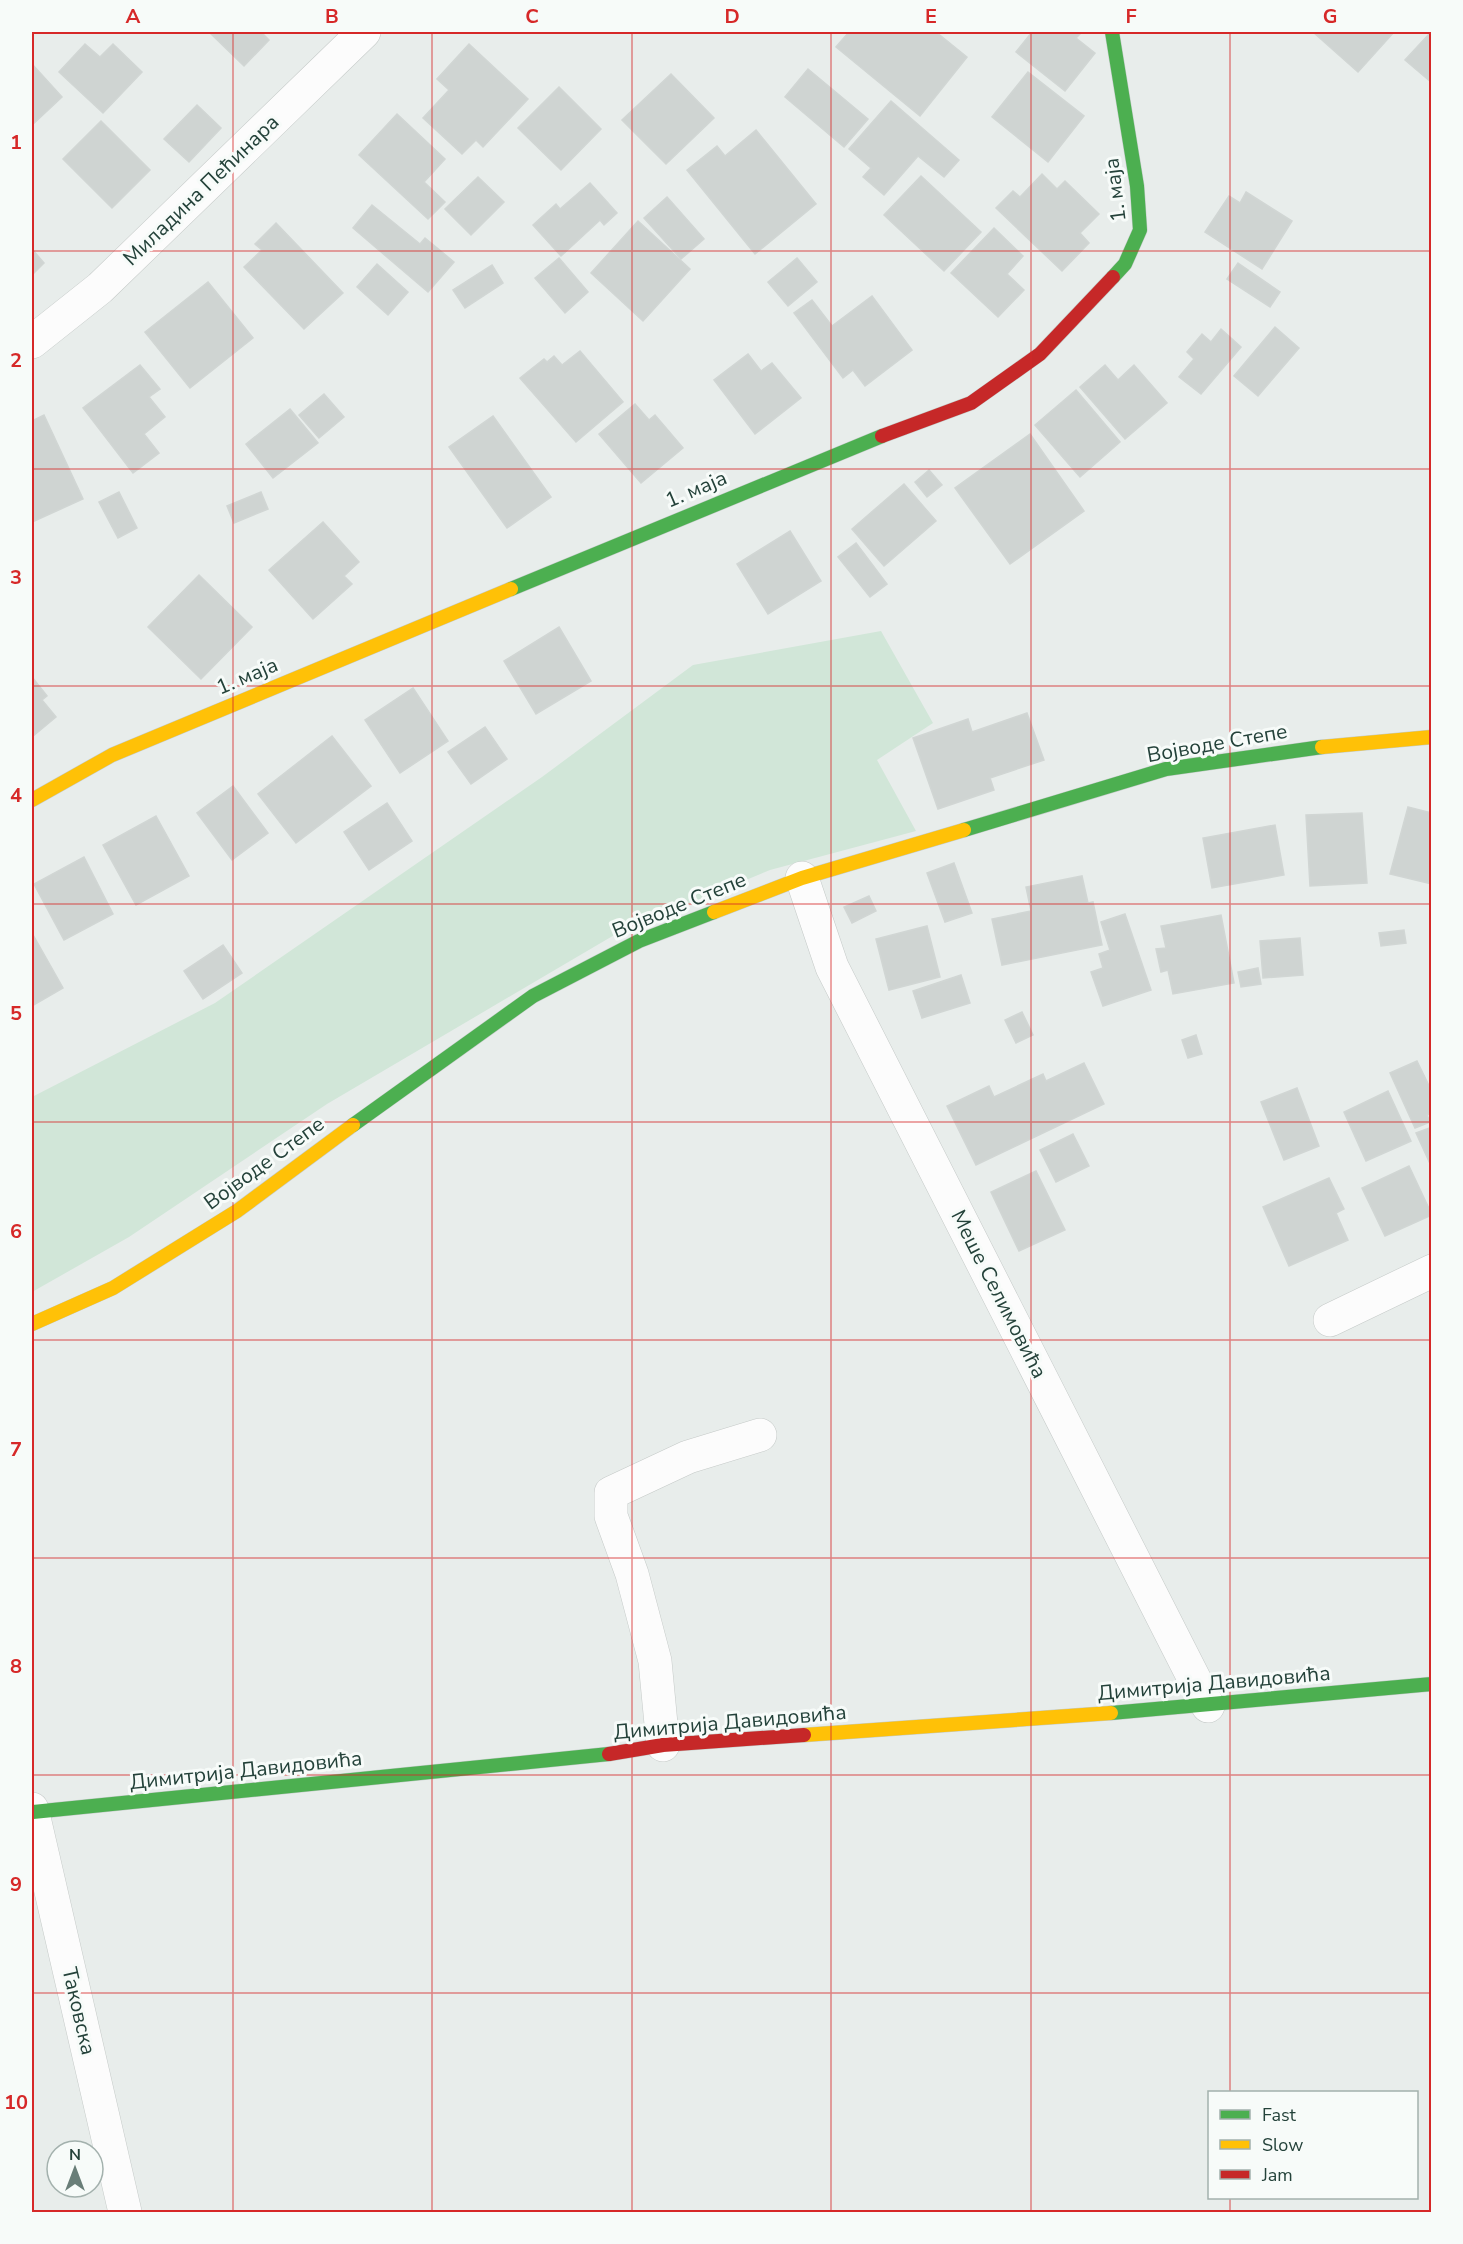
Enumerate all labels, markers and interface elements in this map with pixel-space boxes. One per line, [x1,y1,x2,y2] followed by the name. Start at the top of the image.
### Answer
[126,3,141,30] text: A
[325,3,339,30] text: B
[525,3,539,30] text: C
[724,3,740,30] text: D
[925,3,937,30] text: E
[1125,3,1137,30] text: F
[1323,3,1337,30] text: G
[117,108,285,272] street label: Миладина Пећинара
[10,129,22,156] text: 1
[1097,156,1133,224] street label: 1. маја
[10,347,22,374] text: 2
[661,464,731,514] street label: 1. маја
[10,564,22,591] text: 3
[212,651,282,701] street label: 1. маја
[1145,717,1289,769] street label: Војводе Степе
[10,782,22,809] text: 4
[608,865,750,945] street label: Војводе Степе
[10,1000,22,1027] text: 5
[198,1110,330,1216] street label: Војводе Степе
[944,1205,1054,1383] street label: Меше Селимовића
[10,1218,22,1245] text: 6
[10,1436,22,1463] text: 7
[10,1653,22,1680] text: 8
[1096,1659,1332,1707] street label: Димитрија Давидовића
[612,1698,848,1746] street label: Димитрија Давидовића
[128,1744,364,1796] street label: Димитрија Давидовића
[10,1871,22,1898] text: 9
[55,1964,103,2058] street label: Таковска
[4,2089,28,2116] text: 10
[1208,2091,1418,2199] legend
[1262,2103,1297,2127] text: Fast
[1262,2133,1303,2157] text: Slow
[45,2139,105,2199] north arrow
[69,2144,81,2166] text: N
[1261,2163,1293,2187] text: Jam

